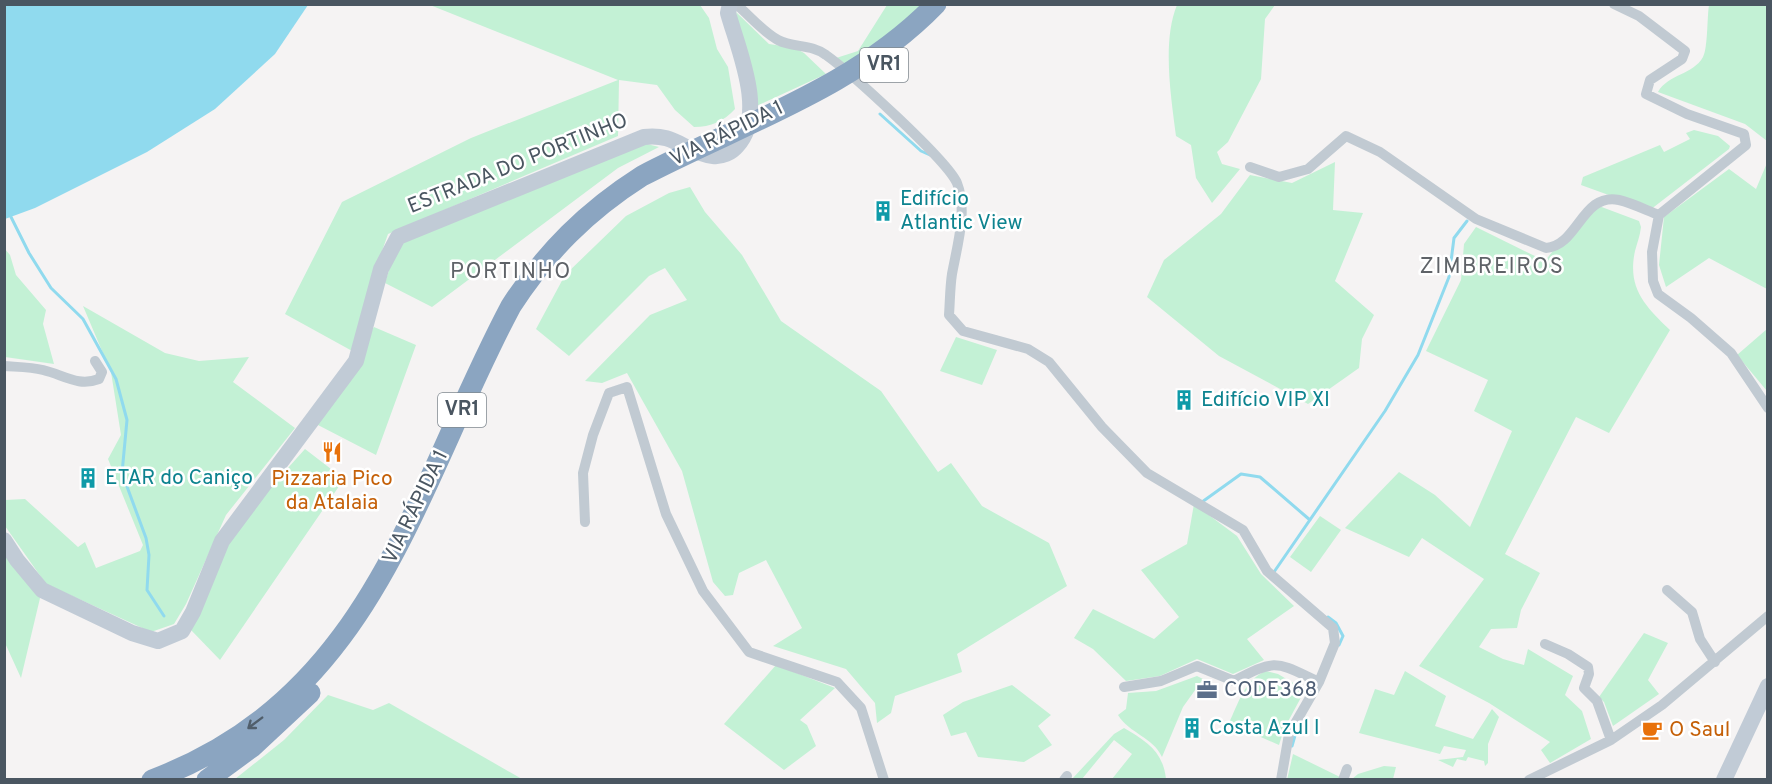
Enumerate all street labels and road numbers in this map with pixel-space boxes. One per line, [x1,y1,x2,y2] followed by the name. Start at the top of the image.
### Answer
[860,48,908,82] road number: VR1
[665,94,788,173] street label: VIA RÁPIDA 1
[404,107,632,221] street label: ESTRADA DO PORTINHO
[438,393,486,427] road number: VR1
[376,445,455,568] street label: VIA RÁPIDA 1

